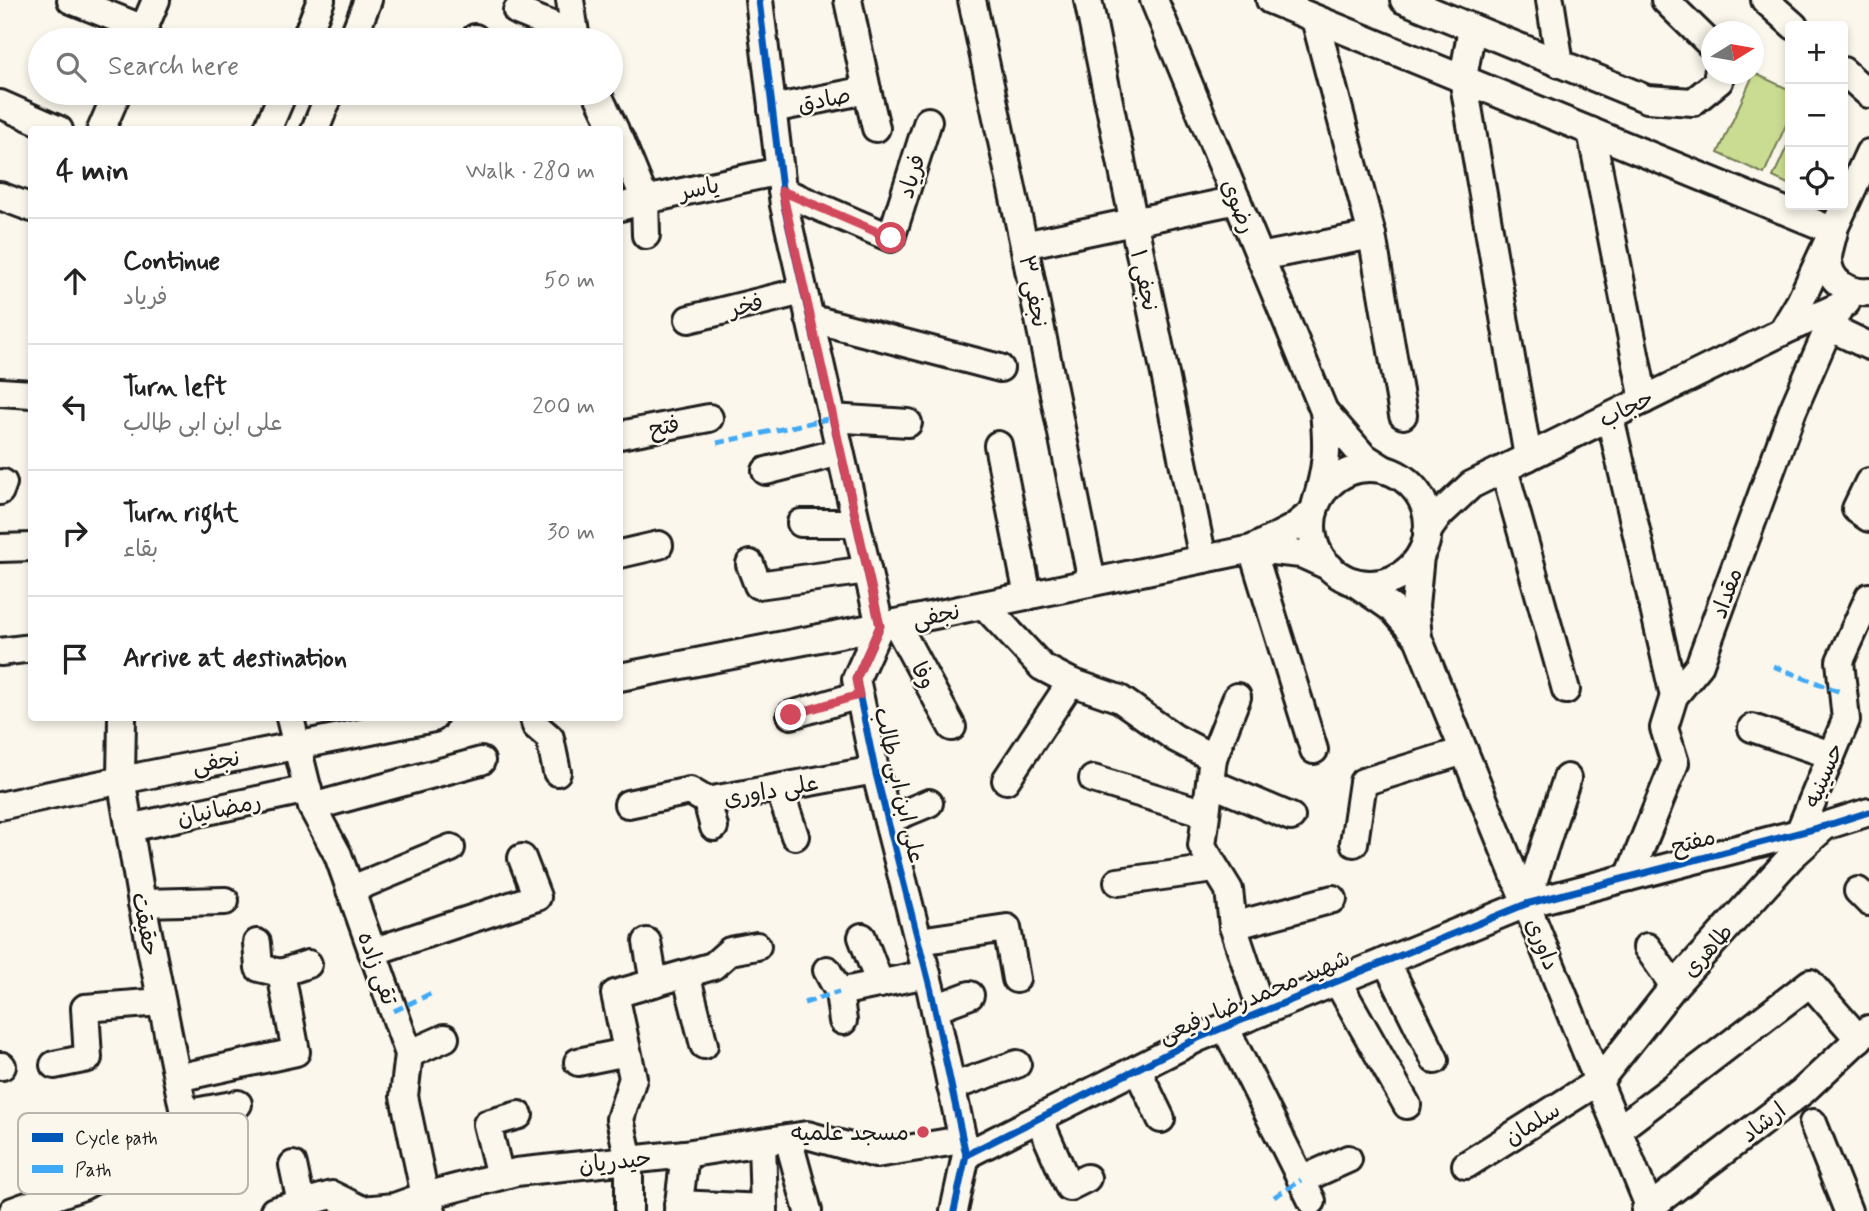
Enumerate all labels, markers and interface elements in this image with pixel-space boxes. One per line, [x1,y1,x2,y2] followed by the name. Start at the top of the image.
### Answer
[1701,21,1764,84] north arrow
[1785,21,1848,210] map controls
[1785,21,1848,84] button: +
[28,28,623,105] search box
[52,48,90,86] icon: search
[108,50,239,84] text: Search here
[795,81,854,121] street label: صادق
[1785,84,1848,147] button: −
[1785,147,1848,210] button: locate
[892,151,934,202] street label: فریاد
[56,152,129,191] text: 4 min
[465,157,595,187] text: Walk · 280 m
[675,171,722,209] street label: یاسر
[1213,175,1262,238] street label: رضوی
[875,222,906,253] route start
[123,245,220,279] text: Continue
[1122,247,1164,314] street label: نجفی ۱
[1010,253,1054,330] street label: نجفی ۳
[56,262,94,300] icon: ahead
[544,266,595,296] text: 50 m
[123,283,168,313] text: فریاد
[724,288,767,326] street label: فخر
[123,371,227,405] text: Turn left
[1595,384,1659,436] street label: حجاب
[56,388,94,426] icon: left
[532,392,595,422] text: 200 m
[123,409,282,439] text: علی ابن ابی طالب
[646,410,682,446] street label: فتح
[123,497,239,531] text: Turn right
[56,514,94,552] icon: right
[547,518,595,548] text: 30 m
[123,535,158,565] text: بقاء
[1705,564,1751,623] street label: مقداد
[910,597,963,637] street label: نجفی
[56,640,94,678] icon: arrive
[123,642,347,676] text: Arrive at destination
[903,657,942,695] street label: وفا
[775,699,806,730] route end
[866,704,931,866] street label: علی ابن ابی طالب
[1798,739,1852,813] street label: حسینیه
[190,744,242,782] street label: نجفی
[722,769,821,815] street label: علی داوری
[175,787,264,834] street label: رمضانیان
[1668,823,1719,863] street label: مفتح
[123,890,165,959] street label: حقیقت
[1517,914,1565,975] street label: داوری
[1676,918,1741,985] street label: طاهری
[349,928,403,1010] street label: تقی زاده
[1154,944,1355,1052] street label: شهید محمدرضا رفیعی
[1499,1096,1567,1153] street label: سلمان
[1735,1096,1793,1151] street label: ارشاد
[18,1113,248,1194] legend
[791,1119,909,1149] place label: مسجد علمیه
[915,1124,931,1140] marker: مسجد علمیه
[75,1126,158,1151] text: Cycle path
[577,1144,653,1182] street label: حیدریان
[75,1158,112,1183] text: Path

